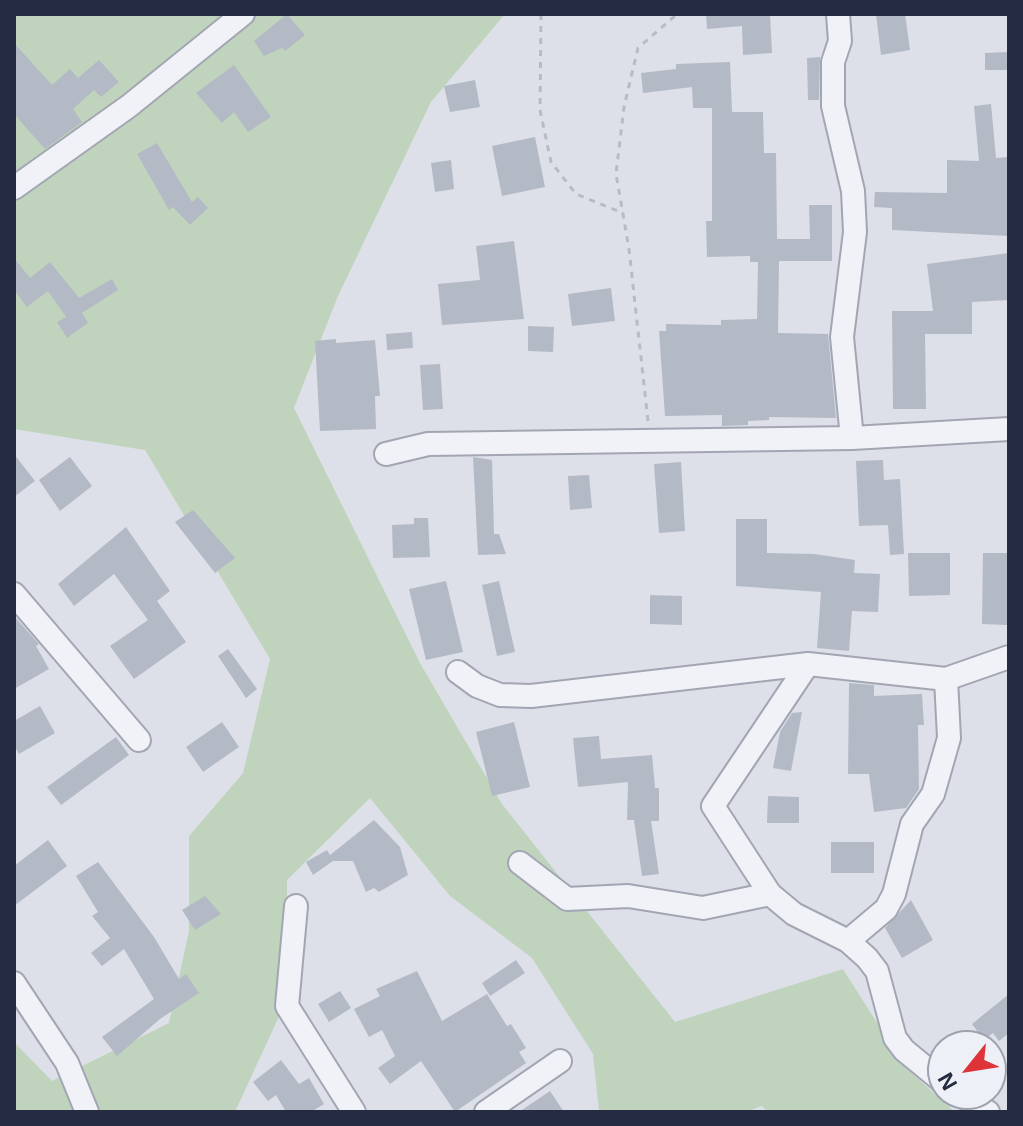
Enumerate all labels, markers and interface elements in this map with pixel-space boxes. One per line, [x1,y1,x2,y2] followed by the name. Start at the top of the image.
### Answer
[927,1030,1007,1110] north arrow
[933,1068,962,1094] text: N

